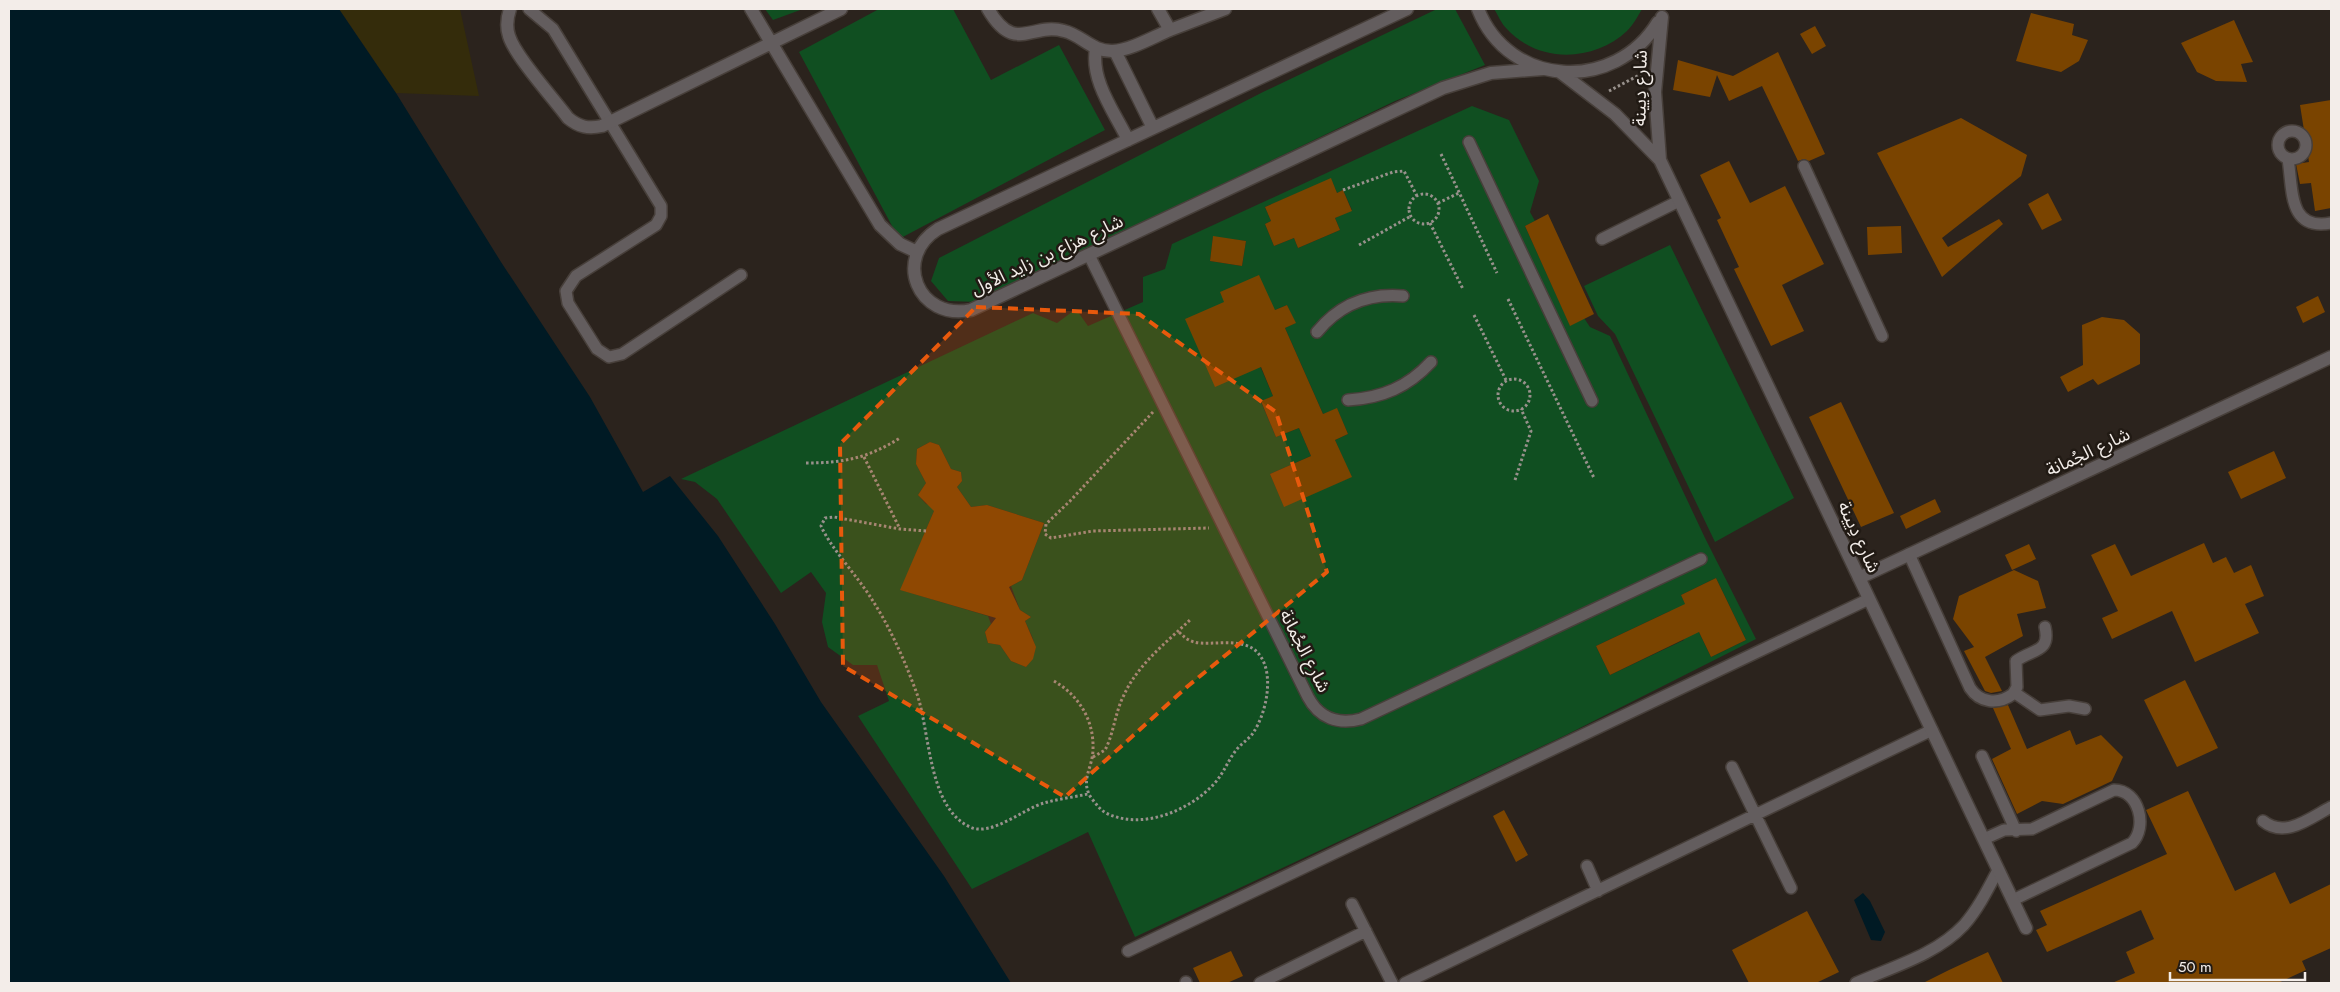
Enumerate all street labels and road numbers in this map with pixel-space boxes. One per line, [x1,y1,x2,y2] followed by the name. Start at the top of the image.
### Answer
[1626,50,1655,126] street label: شارع دِيينة
[966,208,1128,303] street label: شارع هزاع بن زايد الأول
[2042,421,2135,484] street label: شارع الجُمانة
[1830,497,1887,577] street label: شارع دِيينة
[1272,605,1337,698] street label: شارع الجُمانة

